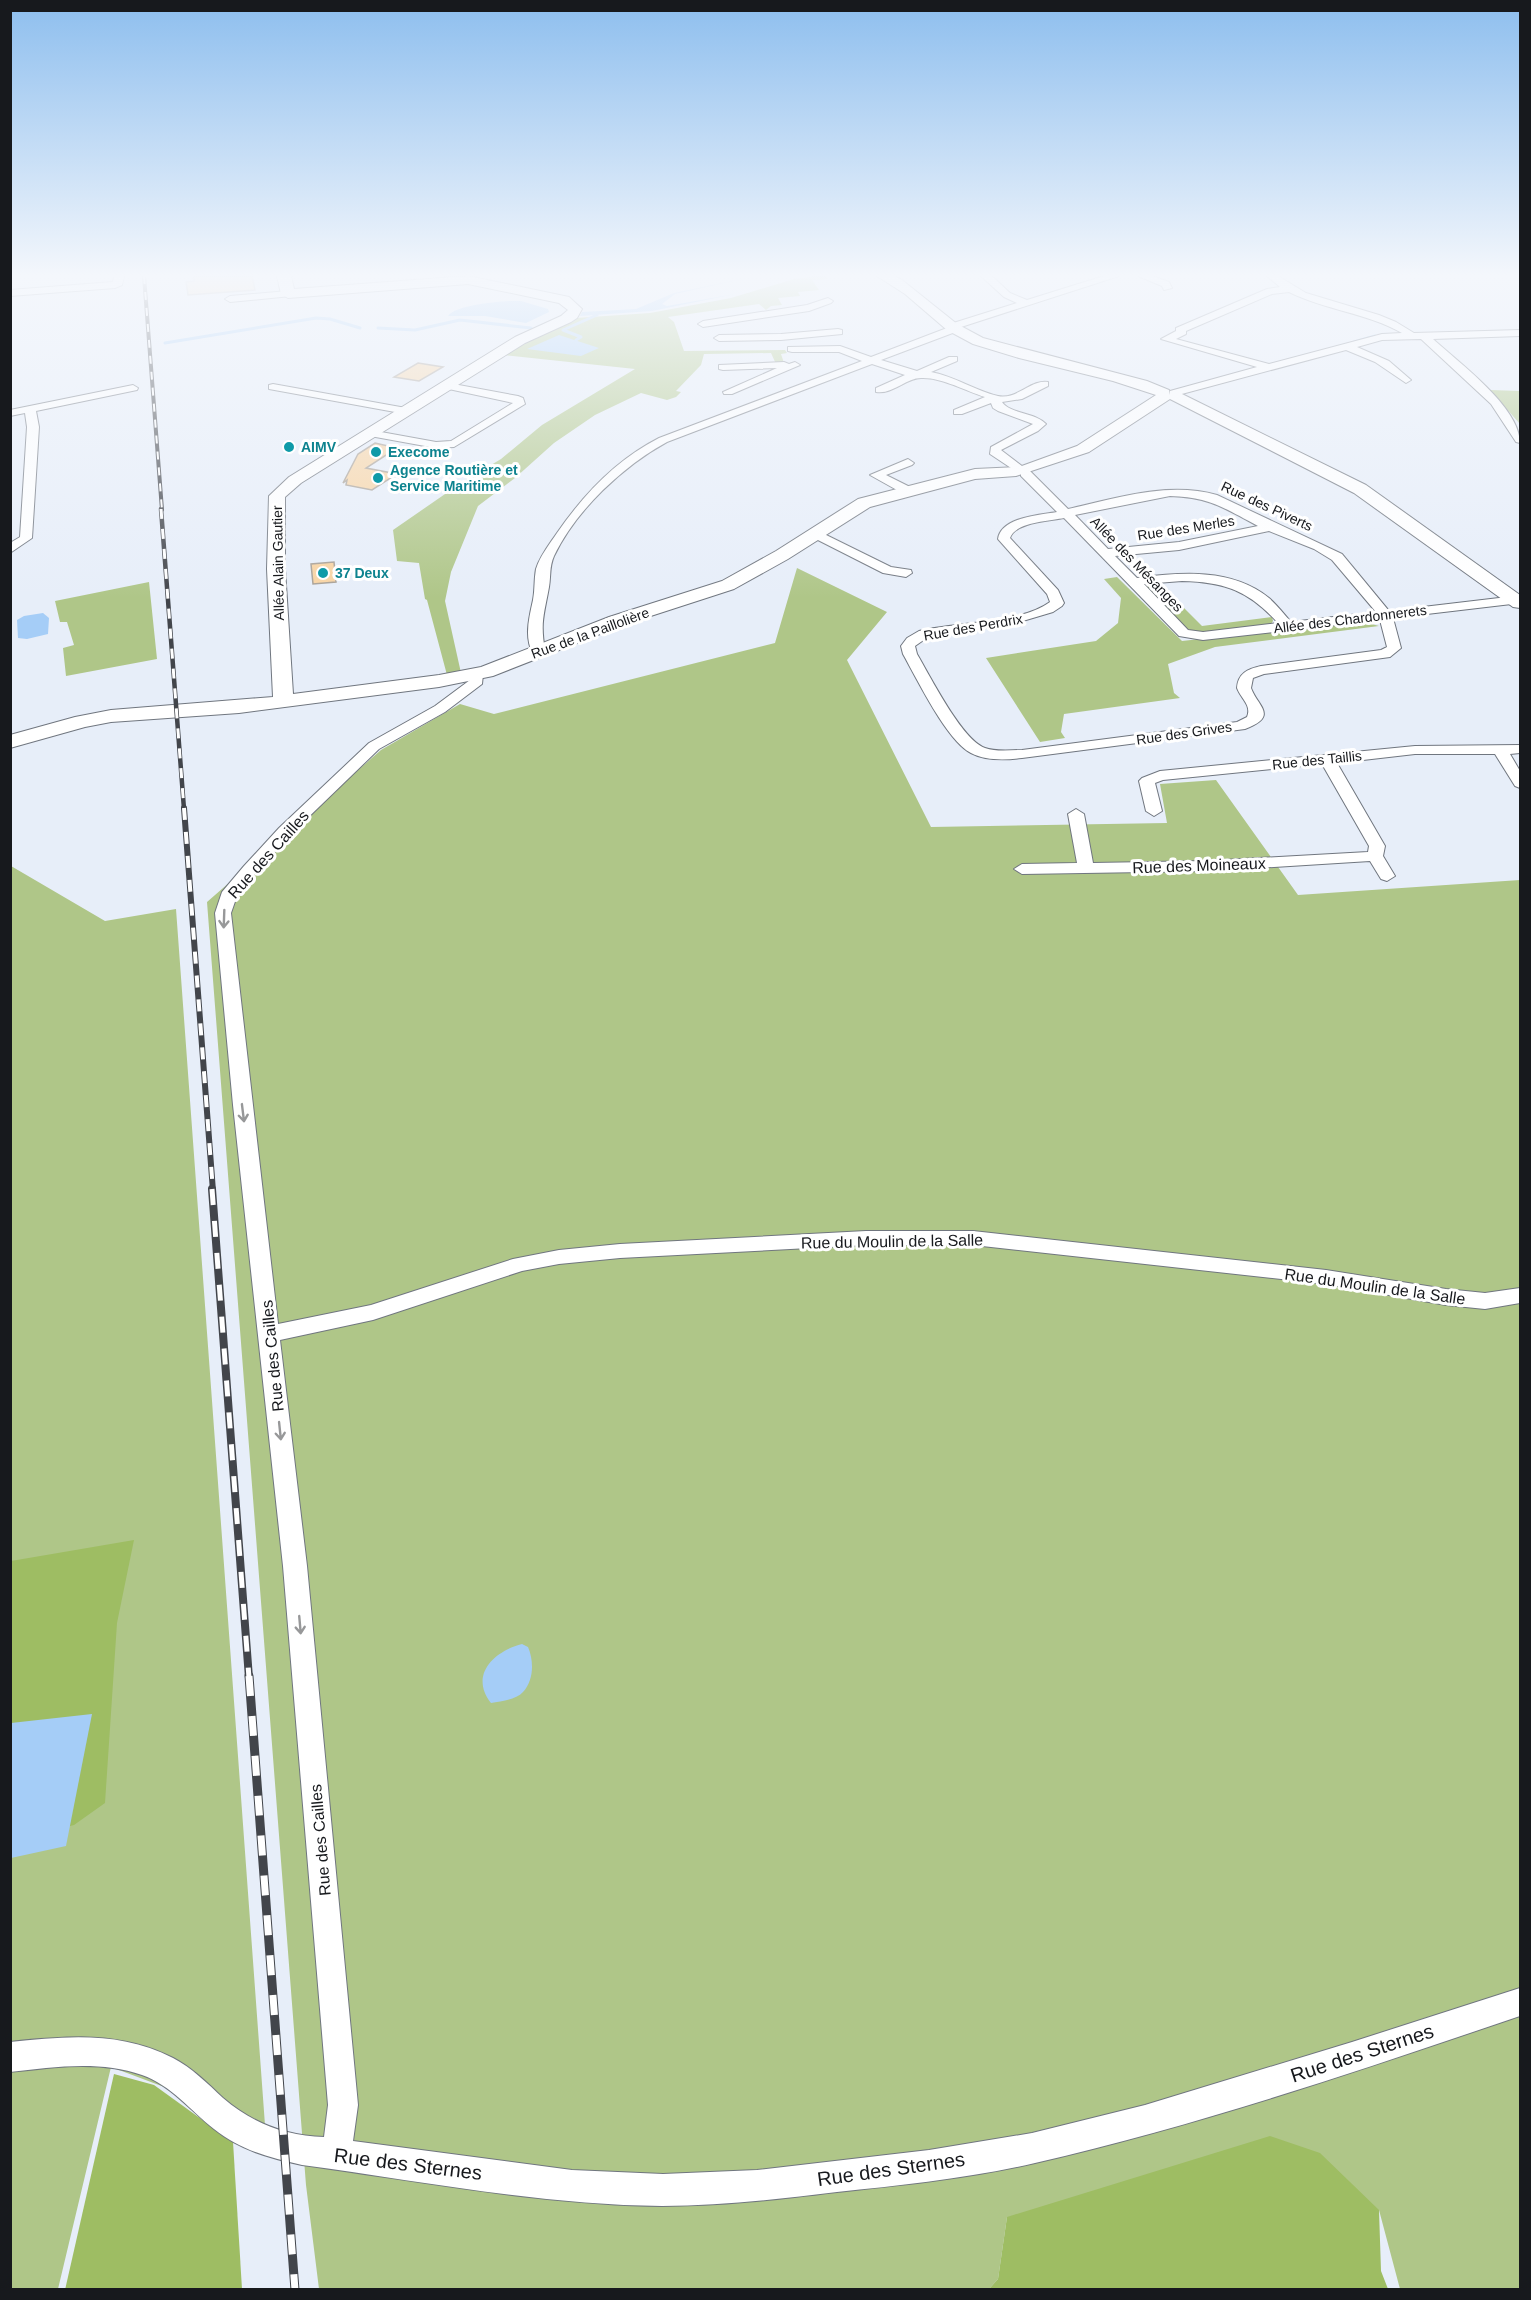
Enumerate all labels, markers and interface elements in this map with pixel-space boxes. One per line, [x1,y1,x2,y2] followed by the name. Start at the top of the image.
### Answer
[301,439,337,455] place label: AIMV
[282,440,296,454] marker: AIMV
[388,444,450,460] place label: Execome
[369,445,383,459] marker: Execome
[390,462,518,494] place label: Agence Routière et Service Maritime
[371,471,385,485] marker: Agence Routière et Service Maritime
[1219,478,1315,534] street label: Rue des Piverts
[269,505,287,621] street label: Allée Alain Gautier
[1136,512,1236,544] street label: Rue des Merles
[1087,513,1187,615] street label: Allée des Mésanges
[335,565,389,581] place label: 37 Deux
[316,566,330,580] marker: 37 Deux
[1273,602,1427,636] street label: Allée des Chardonnerets
[529,604,651,662] street label: Rue de la Paillolière
[922,610,1024,644] street label: Rue des Perdrix
[1135,718,1233,748] street label: Rue des Grives
[1271,747,1363,773] street label: Rue des Taillis
[225,807,312,902] street label: Rue des Cailles
[1132,855,1266,876] street label: Rue des Moineaux
[218,908,230,928] one-way arrow
[238,1102,249,1122] one-way arrow
[801,1231,983,1252] street label: Rue du Moulin de la Salle
[1283,1265,1466,1308] street label: Rue du Moulin de la Salle
[258,1299,287,1413] street label: Rue des Cailles
[275,1421,286,1441] one-way arrow
[295,1615,306,1635] one-way arrow
[307,1783,334,1897] street label: Rue des Cailles
[1288,2020,1436,2086] street label: Rue des Sternes
[333,2144,483,2184] street label: Rue des Sternes
[816,2148,966,2190] street label: Rue des Sternes

